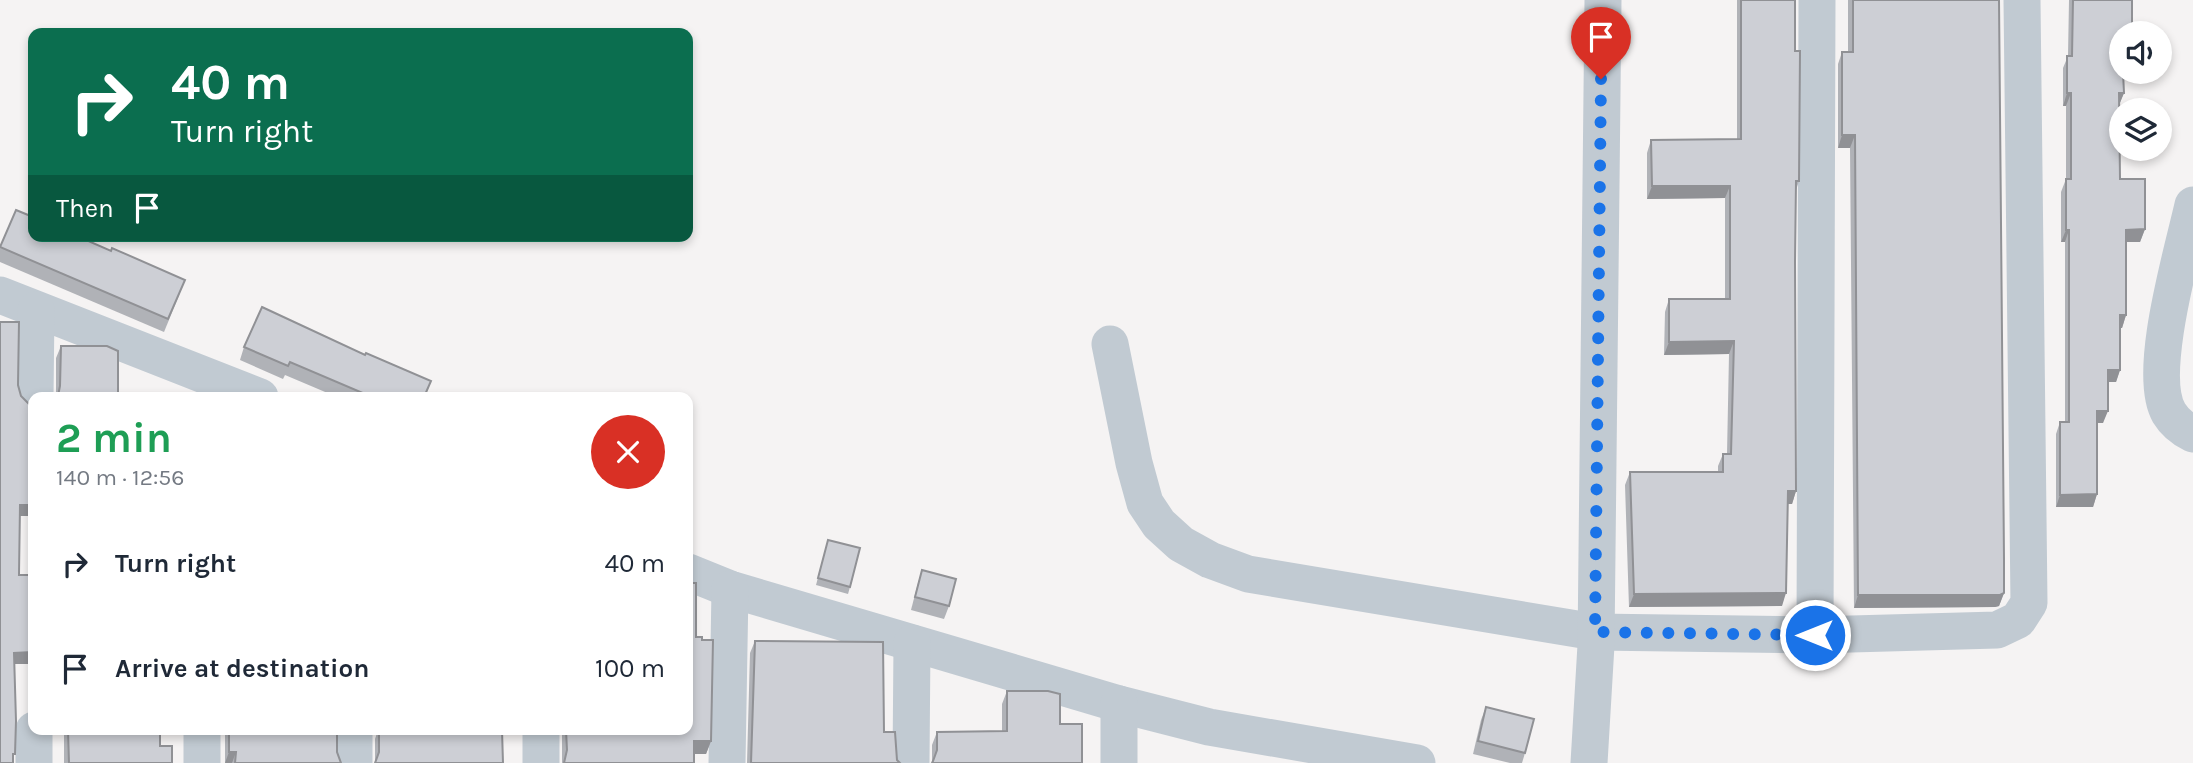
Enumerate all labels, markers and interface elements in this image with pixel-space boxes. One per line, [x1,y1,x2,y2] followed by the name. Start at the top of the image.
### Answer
[1571,7,1631,79] pin
[1582,18,1620,56] icon: arrive
[2109,21,2172,161] map controls
[2109,21,2172,84] button: sound
[171,54,290,111] text: 40 m
[56,56,147,147] icon: right
[2109,98,2172,161] button: layers
[171,113,313,150] text: Turn right
[128,189,166,227] icon: arrive
[56,193,114,224] text: Then
[56,413,172,463] text: 2 min
[591,415,665,489] button: close
[56,464,185,491] text: 140 m · 12:56
[56,545,94,583] icon: right
[115,548,236,579] text: Turn right
[605,548,665,579] text: 40 m
[1778,598,1852,672] position arrow
[56,650,94,688] icon: arrive
[115,653,369,684] text: Arrive at destination
[595,653,665,684] text: 100 m

